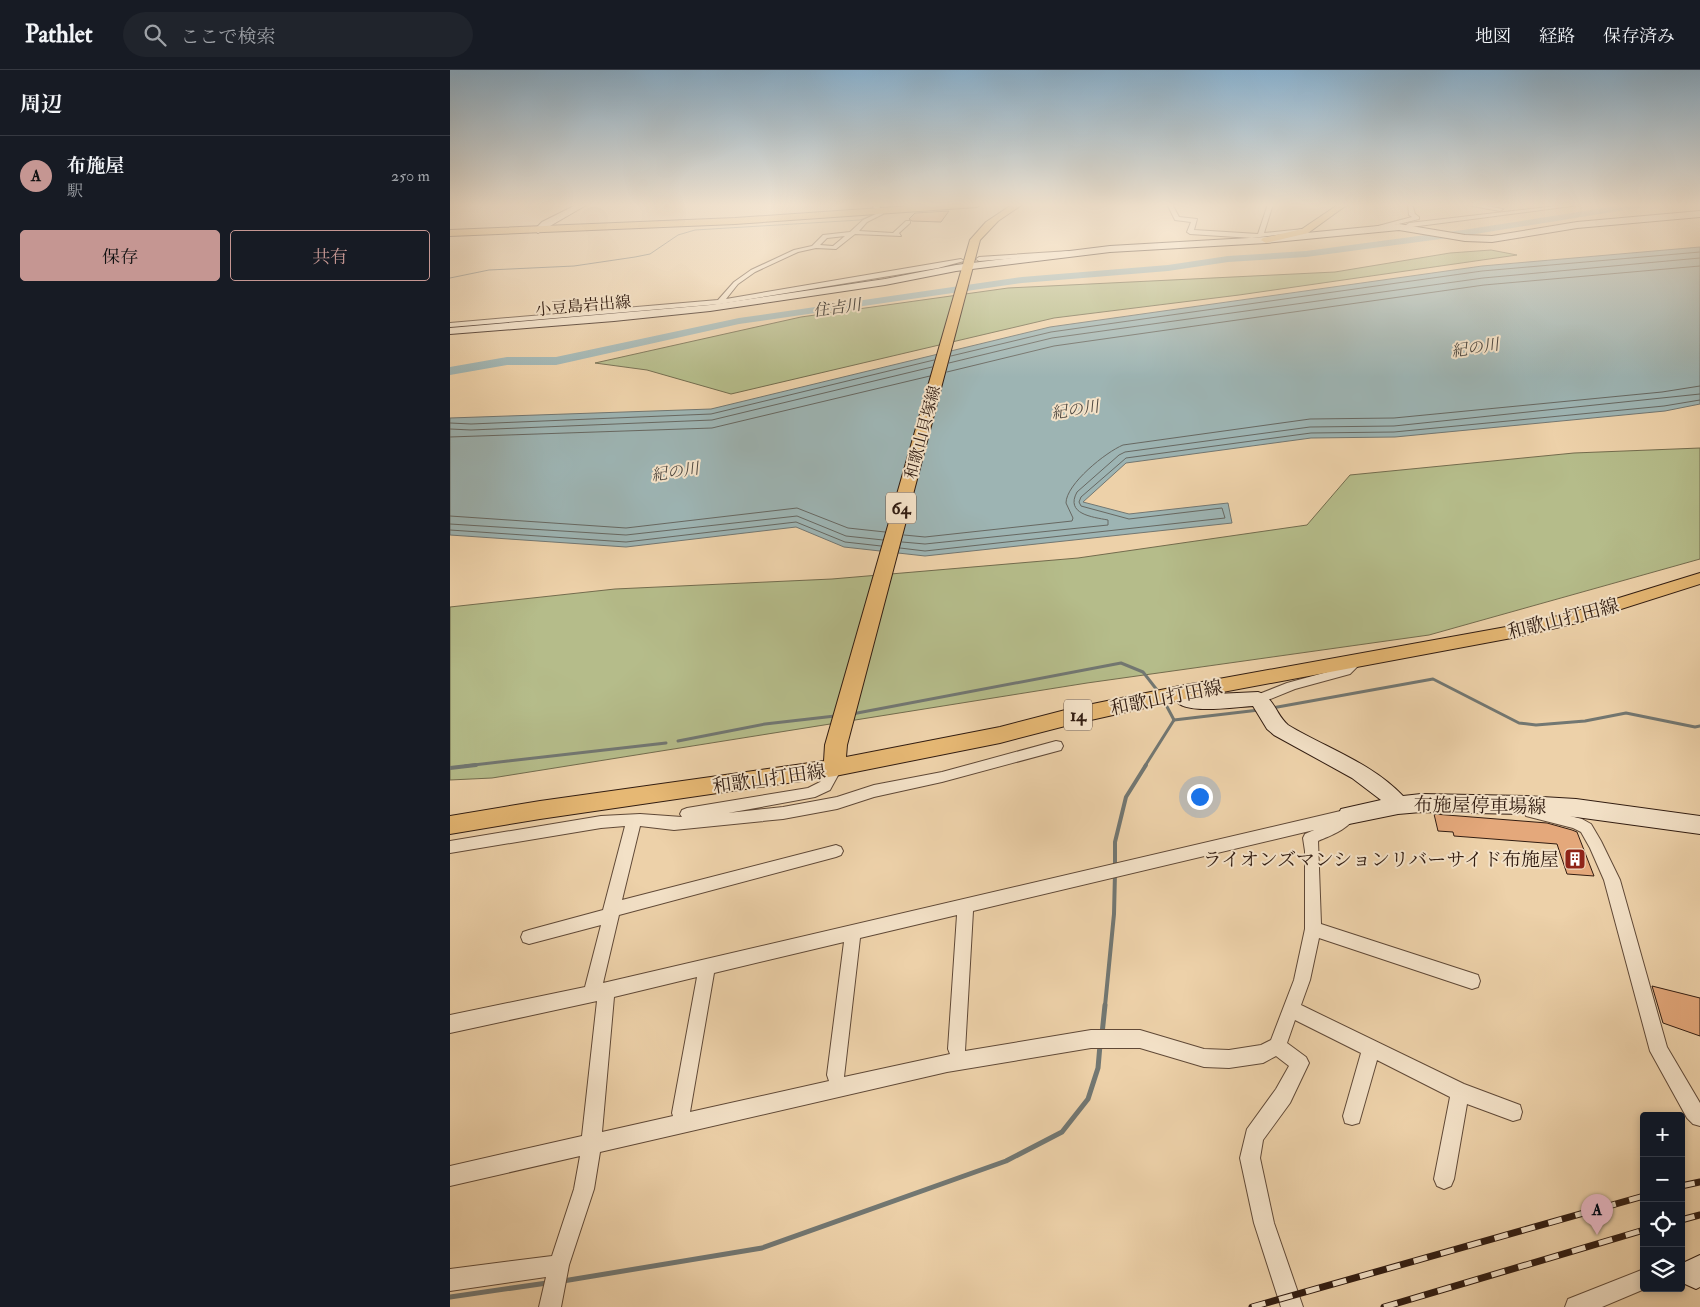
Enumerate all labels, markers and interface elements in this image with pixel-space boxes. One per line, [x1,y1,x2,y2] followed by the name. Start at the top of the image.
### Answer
[123,12,473,57] search box
[25,19,93,50] text: Pathlet
[141,21,169,49] icon: search
[181,25,276,49] text: ここで検索
[1475,25,1511,48] text: 地図
[1539,25,1575,48] text: 経路
[1603,25,1675,48] text: 保存済み
[20,91,62,118] text: 周辺
[67,154,124,178] text: 布施屋
[31,166,41,186] text: A
[391,166,430,186] text: 250 m
[67,181,83,201] text: 駅
[20,230,220,281] button: 保存
[230,230,430,281] button: 共有
[534,292,632,320] street label: 小豆島岩出線
[812,294,864,321] water label: 住吉川
[1450,334,1502,362] water label: 紀の川
[901,383,945,481] street label: 和歌山貝塚線
[1050,396,1102,424] water label: 紀の川
[650,458,702,486] water label: 紀の川
[886,492,916,523] road number: 64
[1505,594,1621,644] street label: 和歌山打田線
[1108,675,1224,721] street label: 和歌山打田線
[1064,700,1092,730] road number: 14
[711,759,827,799] street label: 和歌山打田線
[1187,784,1213,810] your location
[1413,793,1547,819] street label: 布施屋停車場線
[1563,847,1587,871] building icon: ライオンズマンションリバーサイド布施屋
[1203,848,1559,872] place label: ライオンズマンションリバーサイド布施屋
[1640,1112,1685,1292] map controls
[1640,1112,1685,1157] button: +
[1640,1157,1685,1202] button: −
[1581,1194,1613,1235] pin: A
[1640,1202,1685,1247] button: locate
[1640,1247,1685,1292] button: layers

